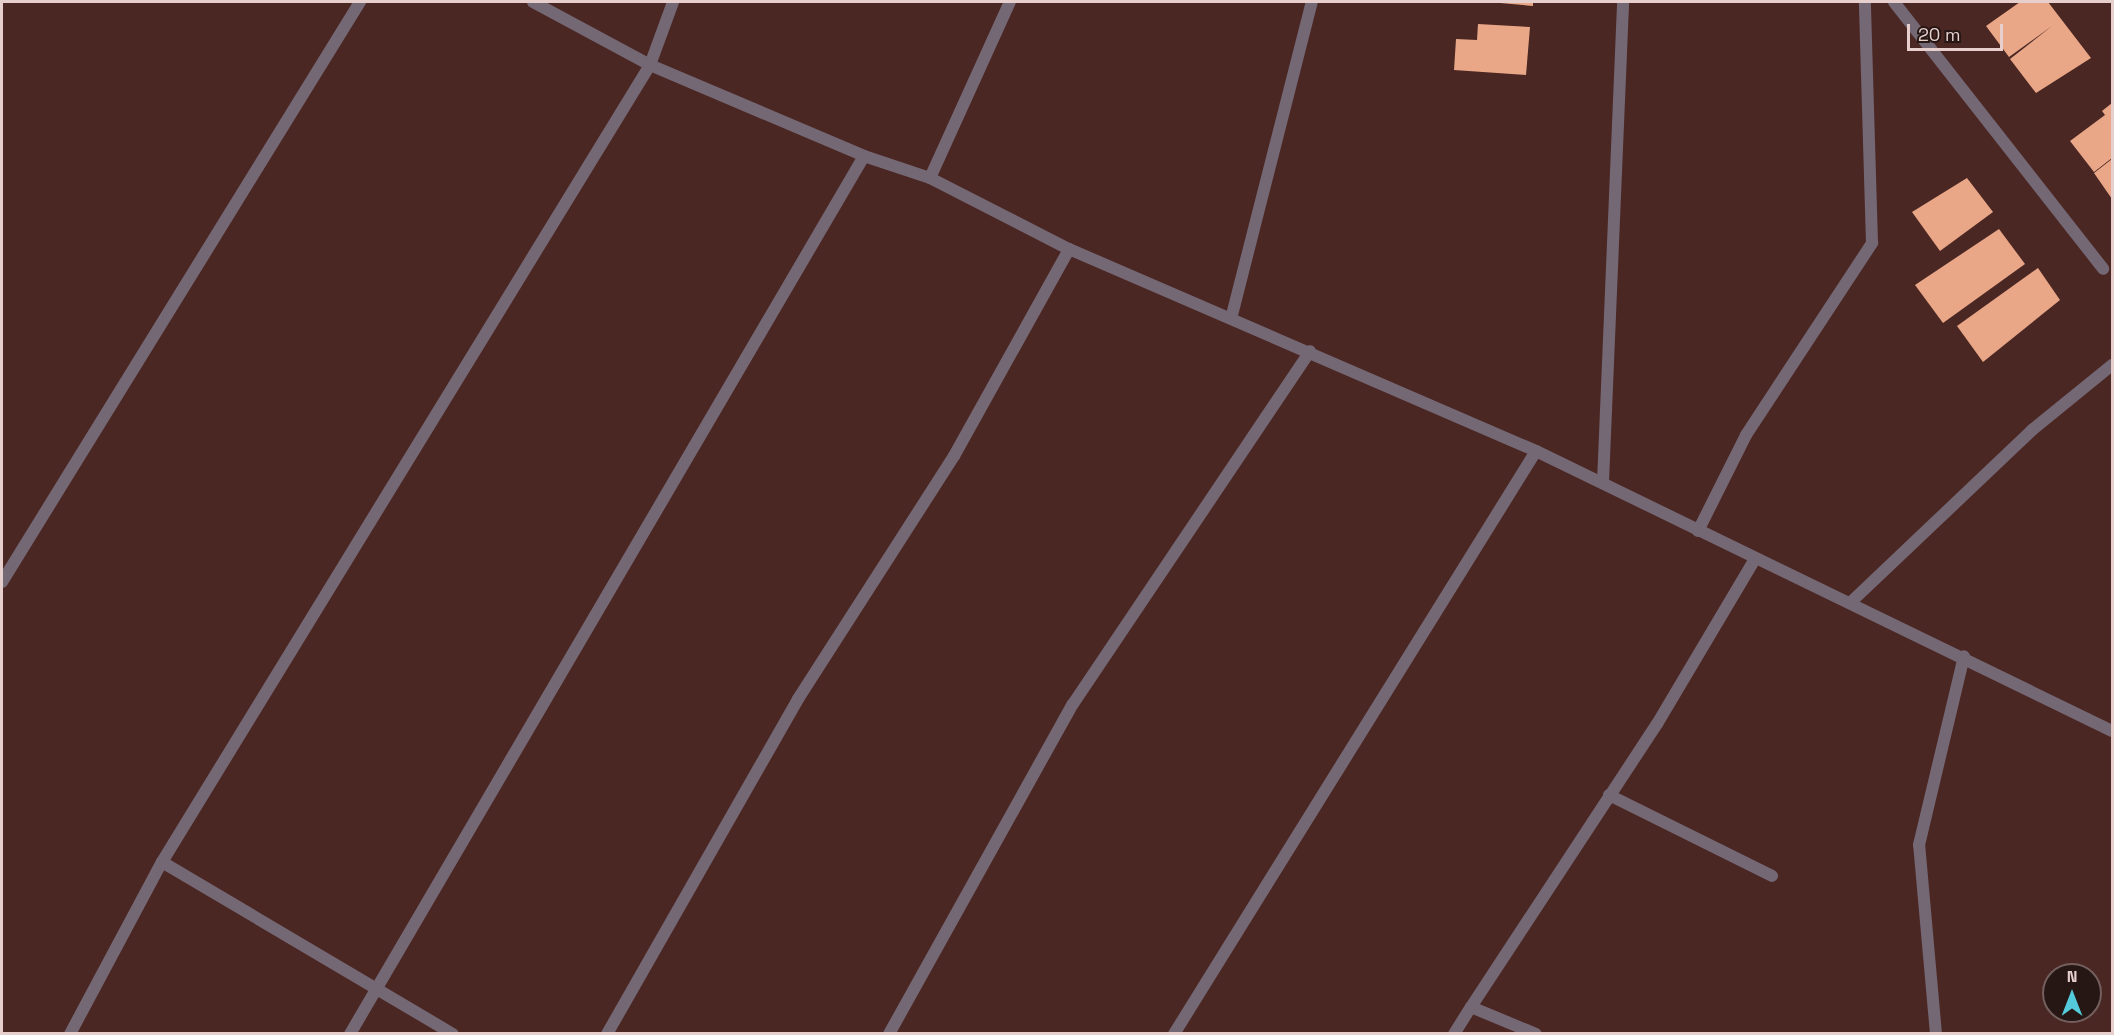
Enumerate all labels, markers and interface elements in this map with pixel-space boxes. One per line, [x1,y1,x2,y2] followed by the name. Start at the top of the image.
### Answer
[1910,12,2006,50] scale bar
[1918,23,1961,46] text: 20 m
[2042,963,2102,1023] north arrow
[2067,966,2077,987] text: N

